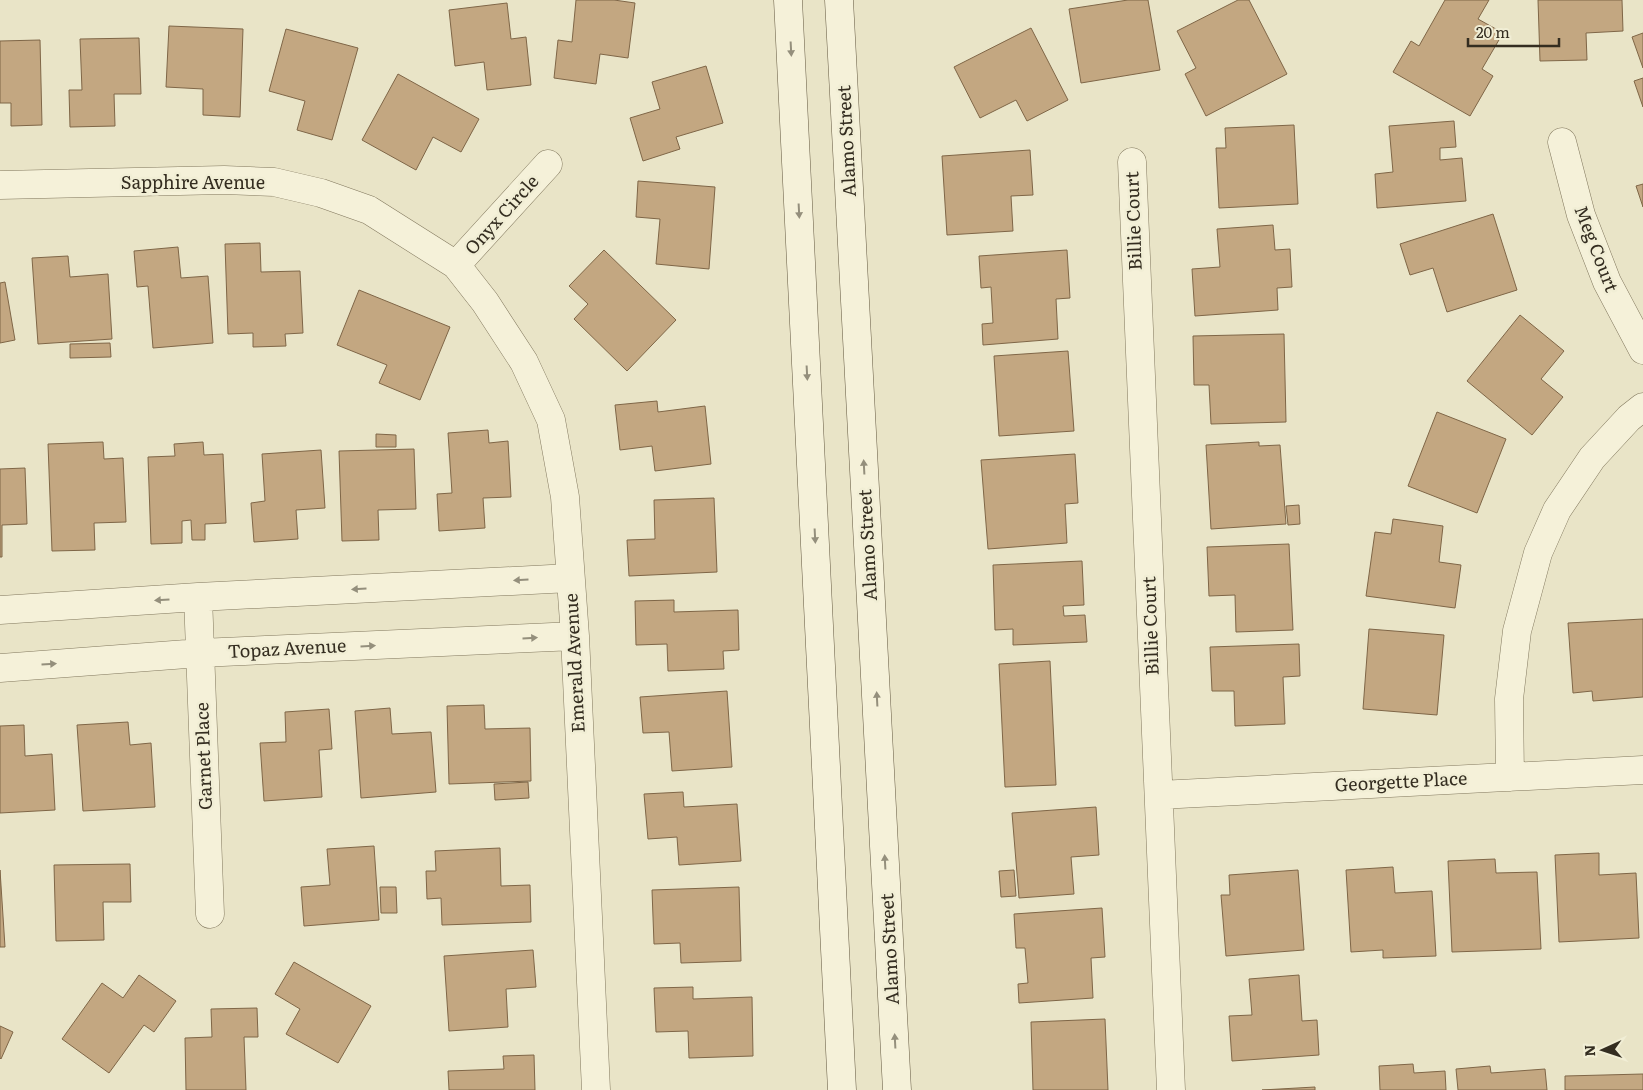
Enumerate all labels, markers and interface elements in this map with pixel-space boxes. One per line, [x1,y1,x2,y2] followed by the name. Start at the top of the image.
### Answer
[1468,15,1559,47] scale bar
[1476,20,1510,43] text: 20 m
[787,41,795,57] one-way arrow
[829,84,862,198] street label: Alamo Street
[121,168,265,195] street label: Sapphire Avenue
[457,168,544,260] street label: Onyx Circle
[1117,170,1148,271] street label: Billie Court
[1569,201,1627,296] street label: Meg Court
[795,203,803,219] one-way arrow
[803,366,811,382] one-way arrow
[860,459,868,475] one-way arrow
[850,488,883,602] street label: Alamo Street
[811,528,819,544] one-way arrow
[1134,575,1165,676] street label: Billie Court
[513,577,529,585] one-way arrow
[351,585,367,593] one-way arrow
[556,593,591,734] street label: Emerald Avenue
[154,596,170,604] one-way arrow
[227,631,347,664] street label: Topaz Avenue
[523,634,539,642] one-way arrow
[360,641,376,649] one-way arrow
[41,660,57,668] one-way arrow
[872,691,880,707] one-way arrow
[187,702,218,810] street label: Garnet Place
[1334,764,1468,797] street label: Georgette Place
[881,853,889,869] one-way arrow
[872,892,905,1006] street label: Alamo Street
[1578,1025,1628,1075] north arrow
[890,1033,898,1049] one-way arrow
[1579,1044,1599,1057] text: N

